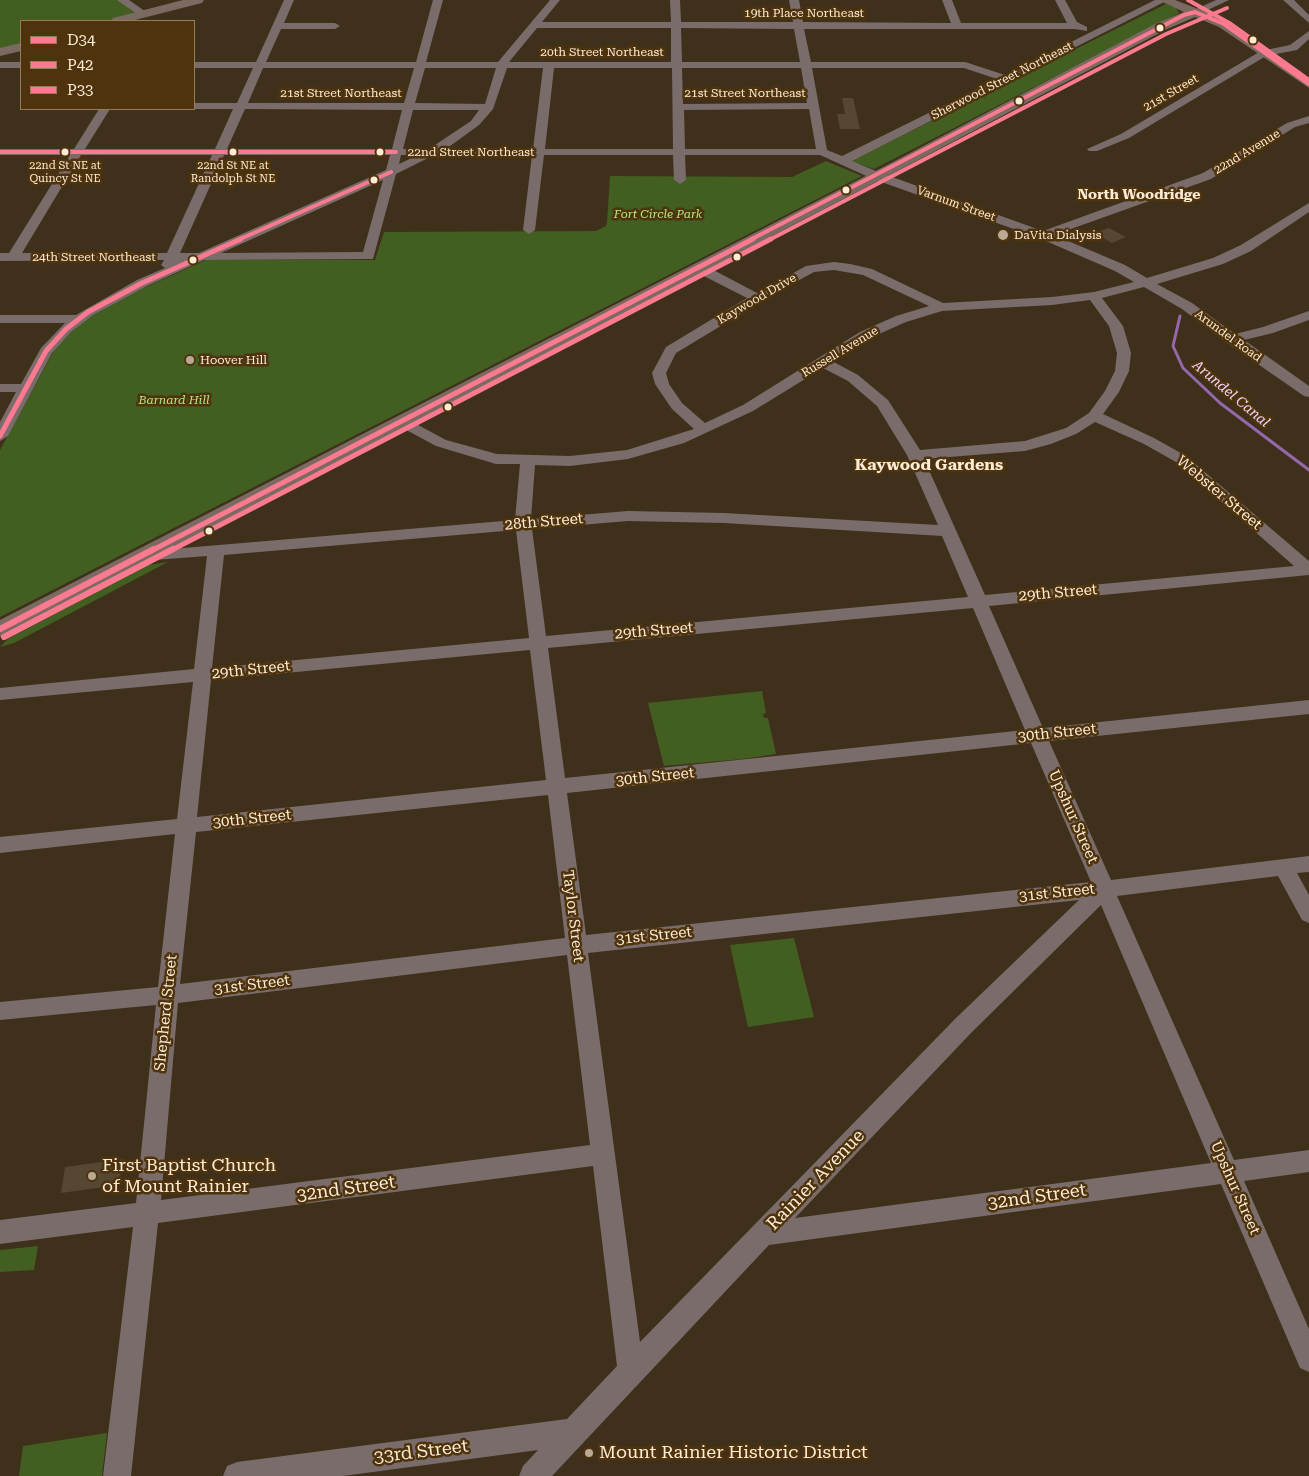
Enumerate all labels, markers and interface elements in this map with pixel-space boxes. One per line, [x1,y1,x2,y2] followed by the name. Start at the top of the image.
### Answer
[744,6,864,20] street label: 19th Place Northeast
[20,20,195,110] legend
[1155,23,1165,33] unlabelled marker
[67,31,95,49] text: D34
[1248,35,1258,45] unlabelled marker
[929,39,1075,123] street label: Sherwood Street Northeast
[540,45,664,59] street label: 20th Street Northeast
[67,56,94,74] text: P42
[1141,71,1201,115] street label: 21st Street
[67,81,94,99] text: P33
[280,86,402,100] street label: 21st Street Northeast
[684,86,806,100] street label: 21st Street Northeast
[1014,96,1024,106] unlabelled marker
[1211,127,1283,177] street label: 22nd Avenue
[408,145,534,159] street label: 22nd Street Northeast
[60,147,70,157] marker: 22nd St NE at Quincy St NE
[228,147,238,157] marker: 22nd St NE at Randolph St NE
[375,147,385,157] unlabelled marker
[29,159,101,185] place label: 22nd St NE at Quincy St NE
[191,159,275,185] place label: 22nd St NE at Randolph St NE
[369,175,379,185] unlabelled marker
[915,183,997,225] street label: Varnum Street
[841,185,851,195] unlabelled marker
[1078,187,1200,203] district label: North Woodridge
[614,207,702,221] park label: Fort Circle Park
[996,228,1010,242] marker: DaVita Dialysis
[1014,228,1102,242] place label: DaVita Dialysis
[32,250,156,264] street label: 24th Street Northeast
[732,252,742,262] unlabelled marker
[188,255,198,265] unlabelled marker
[715,271,799,327] street label: Kaywood Drive
[1192,307,1264,365] street label: Arundel Road
[799,323,881,381] street label: Russell Avenue
[200,353,267,367] place label: Hoover Hill
[184,354,196,366] marker: Hoover Hill
[1189,357,1273,431] water label: Arundel Canal
[138,393,210,407] park label: Barnard Hill
[443,402,453,412] unlabelled marker
[1173,452,1265,534] street label: Webster Street
[855,455,1003,475] district label: Kaywood Gardens
[504,510,584,534] street label: 28th Street
[204,526,214,536] unlabelled marker
[1018,581,1098,605] street label: 29th Street
[614,619,694,643] street label: 29th Street
[211,657,291,683] street label: 29th Street
[1017,720,1097,746] street label: 30th Street
[615,764,695,790] street label: 30th Street
[1044,767,1102,867] street label: Upshur Street
[212,806,292,832] street label: 30th Street
[558,869,588,963] street label: Taylor Street
[1018,880,1096,906] street label: 31st Street
[615,923,693,949] street label: 31st Street
[151,954,181,1072] street label: Shepherd Street
[213,971,291,999] street label: 31st Street
[763,1125,869,1235] street label: Rainier Avenue
[1206,1138,1264,1238] street label: Upshur Street
[102,1155,276,1198] place label: First Baptist Church of Mount Rainier
[86,1170,98,1182] marker: First Baptist Church of Mount Rainier
[295,1171,397,1207] street label: 32nd Street
[986,1179,1088,1215] street label: 32nd Street
[372,1435,470,1469] street label: 33rd Street
[599,1442,868,1464] place label: Mount Rainier Historic District
[583,1447,595,1459] marker: Mount Rainier Historic District

